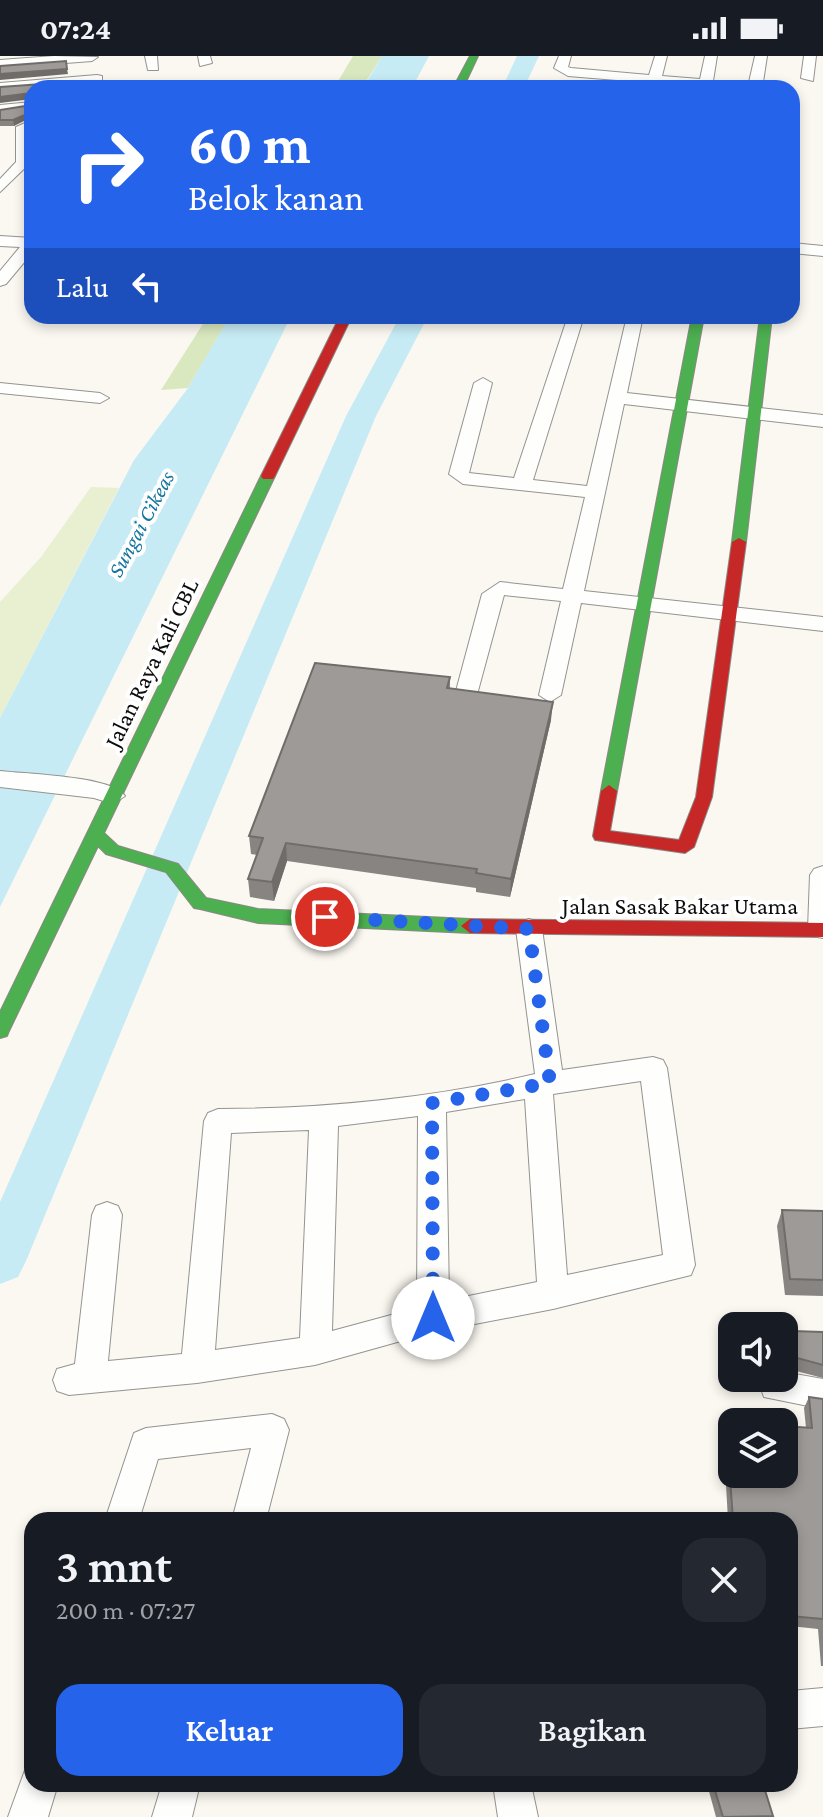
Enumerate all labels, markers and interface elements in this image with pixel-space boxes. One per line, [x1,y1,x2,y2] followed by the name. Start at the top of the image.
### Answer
[40,12,111,45] text: 07:24
[56,112,160,216] icon: right
[188,113,311,175] text: 60 m
[188,178,364,218] text: Belok kanan
[125,264,169,308] icon: left
[56,270,109,303] text: Lalu
[103,467,179,581] water label: Sungai Cikeas
[98,574,204,754] street label: Jalan Raya Kali CBL
[291,883,359,951] pin
[560,892,798,919] street label: Jalan Sasak Bakar Utama
[303,895,347,939] icon: arrive
[391,1276,475,1360] position arrow
[718,1312,798,1488] map controls
[718,1312,798,1392] button: sound
[718,1408,798,1488] button: layers
[682,1538,766,1622] button: close
[56,1539,172,1592] text: 3 mnt
[56,1596,195,1625] text: 200 m · 07:27
[56,1684,403,1776] button: Keluar
[419,1684,766,1776] button: Bagikan

